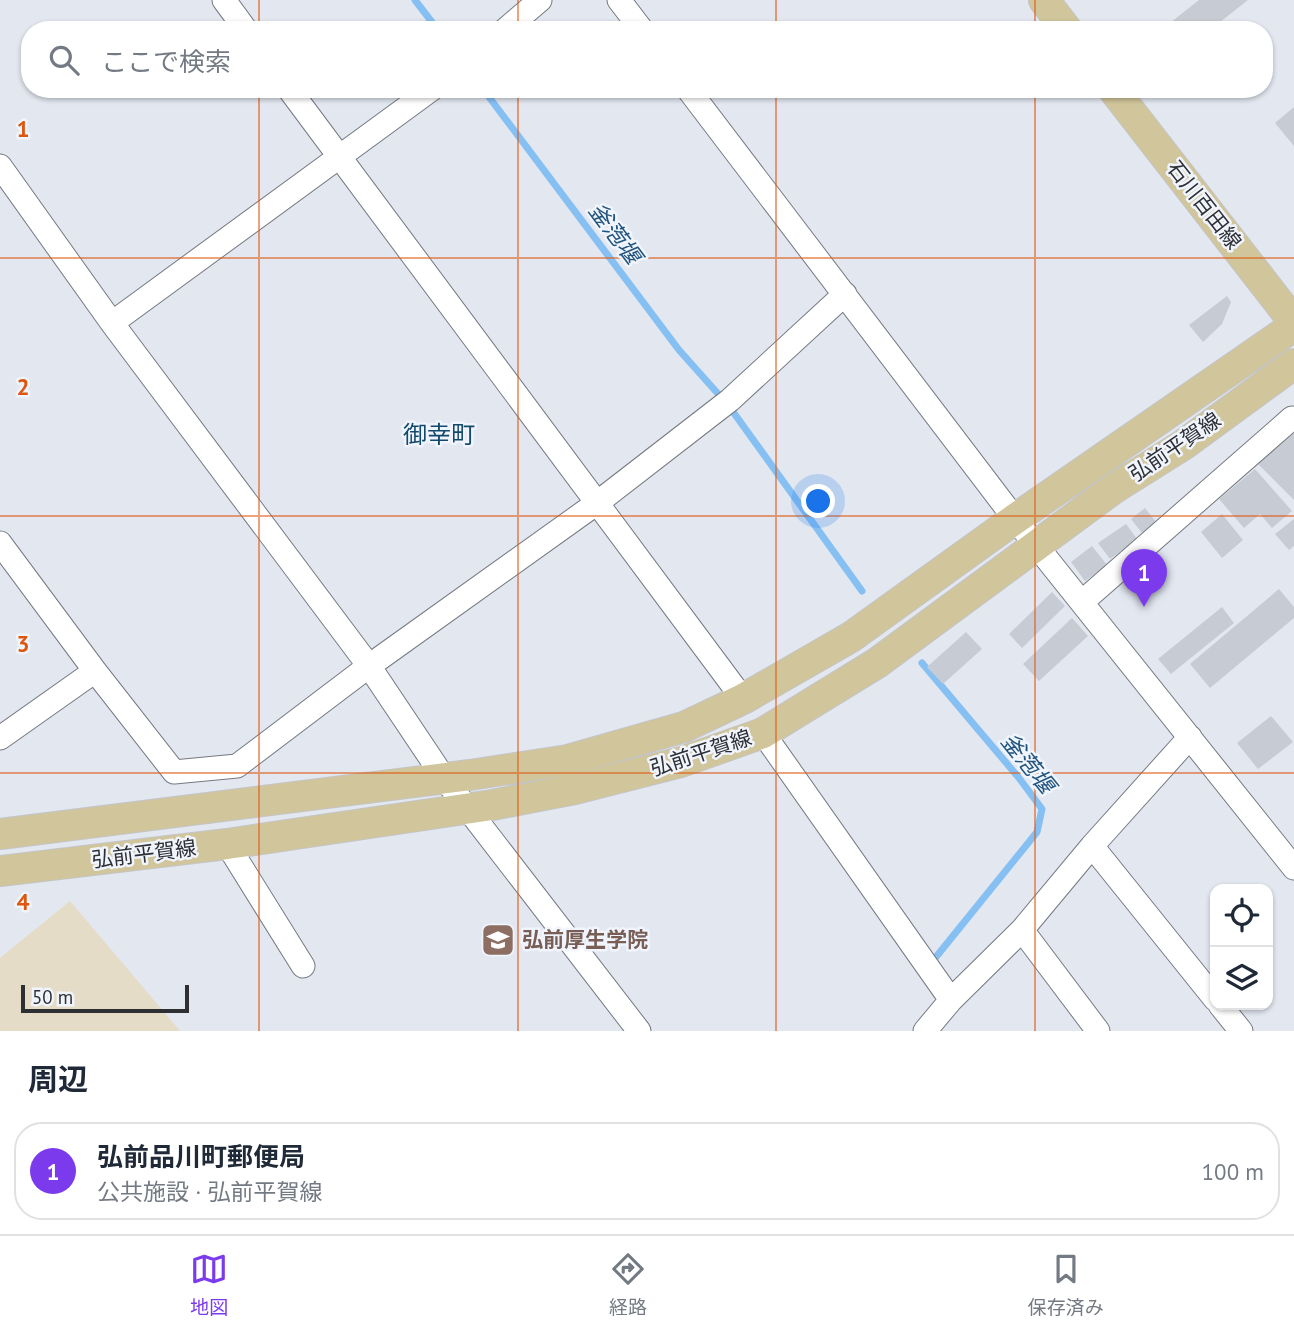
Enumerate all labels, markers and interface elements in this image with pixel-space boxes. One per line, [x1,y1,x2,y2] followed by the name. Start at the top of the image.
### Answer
[21,21,1273,98] search box
[45,41,83,79] icon: search
[101,45,231,78] text: ここで検索
[16,114,30,143] text: 1
[1161,155,1247,254] street label: 石川百田線
[583,196,650,272] water label: 釜萢堰
[16,372,30,401] text: 2
[1124,406,1226,487] street label: 弘前平賀線
[403,419,475,450] district label: 御幸町
[801,484,835,518] your location
[1121,549,1167,607] pin: 1
[16,629,30,658] text: 3
[647,723,755,782] street label: 弘前平賀線
[995,727,1064,802] water label: 釜萢堰
[90,834,198,873] street label: 弘前平賀線
[1210,884,1273,1010] map controls
[1210,884,1273,947] button: locate
[16,887,30,916] text: 4
[479,921,517,959] school or university icon: 弘前厚生学院
[522,926,648,953] place label: 弘前厚生学院
[1210,947,1273,1010] button: layers
[21,982,189,1014] scale bar
[32,985,73,1009] text: 50 m
[28,1059,88,1098] text: 周辺
[97,1140,305,1173] text: 弘前品川町郵便局
[46,1157,60,1186] text: 1
[1202,1157,1264,1186] text: 100 m
[97,1177,322,1206] text: 公共施設 · 弘前平賀線
[190,1250,228,1319] tab: 地図
[609,1250,647,1319] tab: 経路
[1028,1250,1104,1319] tab: 保存済み

